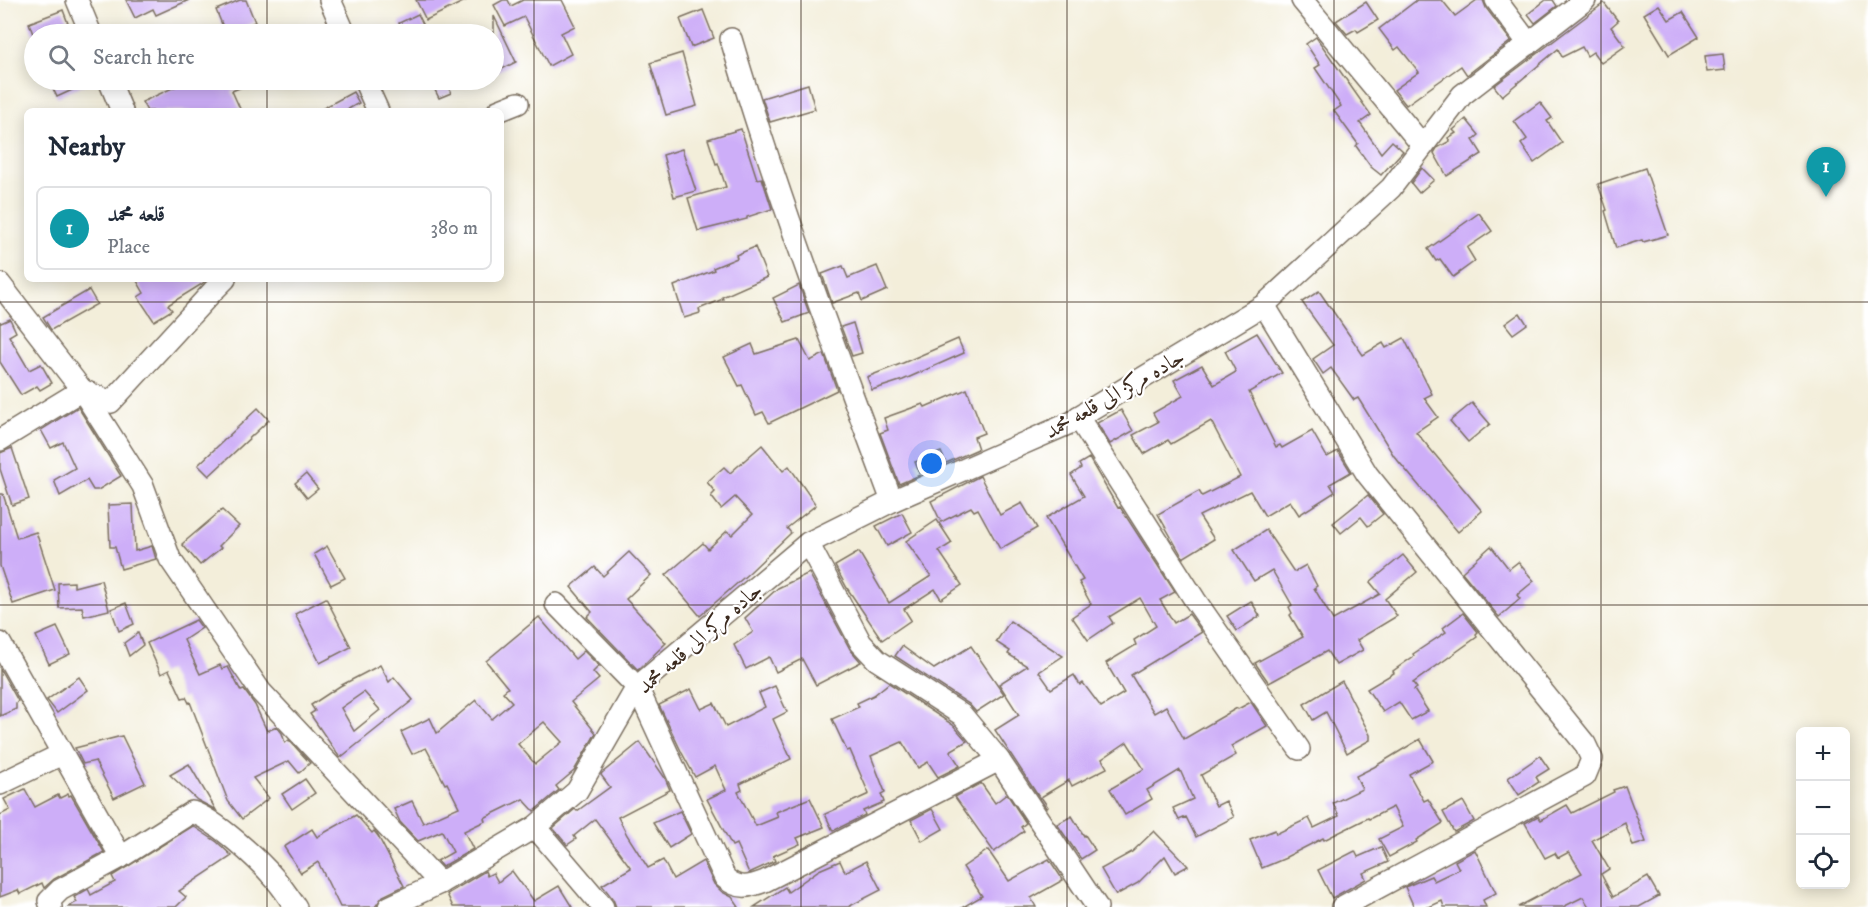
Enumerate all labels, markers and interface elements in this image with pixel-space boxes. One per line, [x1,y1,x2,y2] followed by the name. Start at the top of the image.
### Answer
[24,24,504,90] search box
[45,41,78,74] icon: search
[93,44,195,71] text: Search here
[48,131,125,164] text: Nearby
[1806,148,1846,197] pin: 1
[107,201,165,228] text: قلعه محمد
[66,216,73,241] text: 1
[430,216,478,241] text: 380 m
[107,235,150,260] text: Place
[1040,343,1190,446] street label: جاده مرکز الی قلعه محمد
[917,449,946,478] your location
[632,576,769,701] street label: جاده مرکز الی قلعه محمد
[1796,727,1850,889] map controls
[1796,727,1850,781] button: +
[1796,781,1850,835] button: −
[1796,835,1850,889] button: locate

